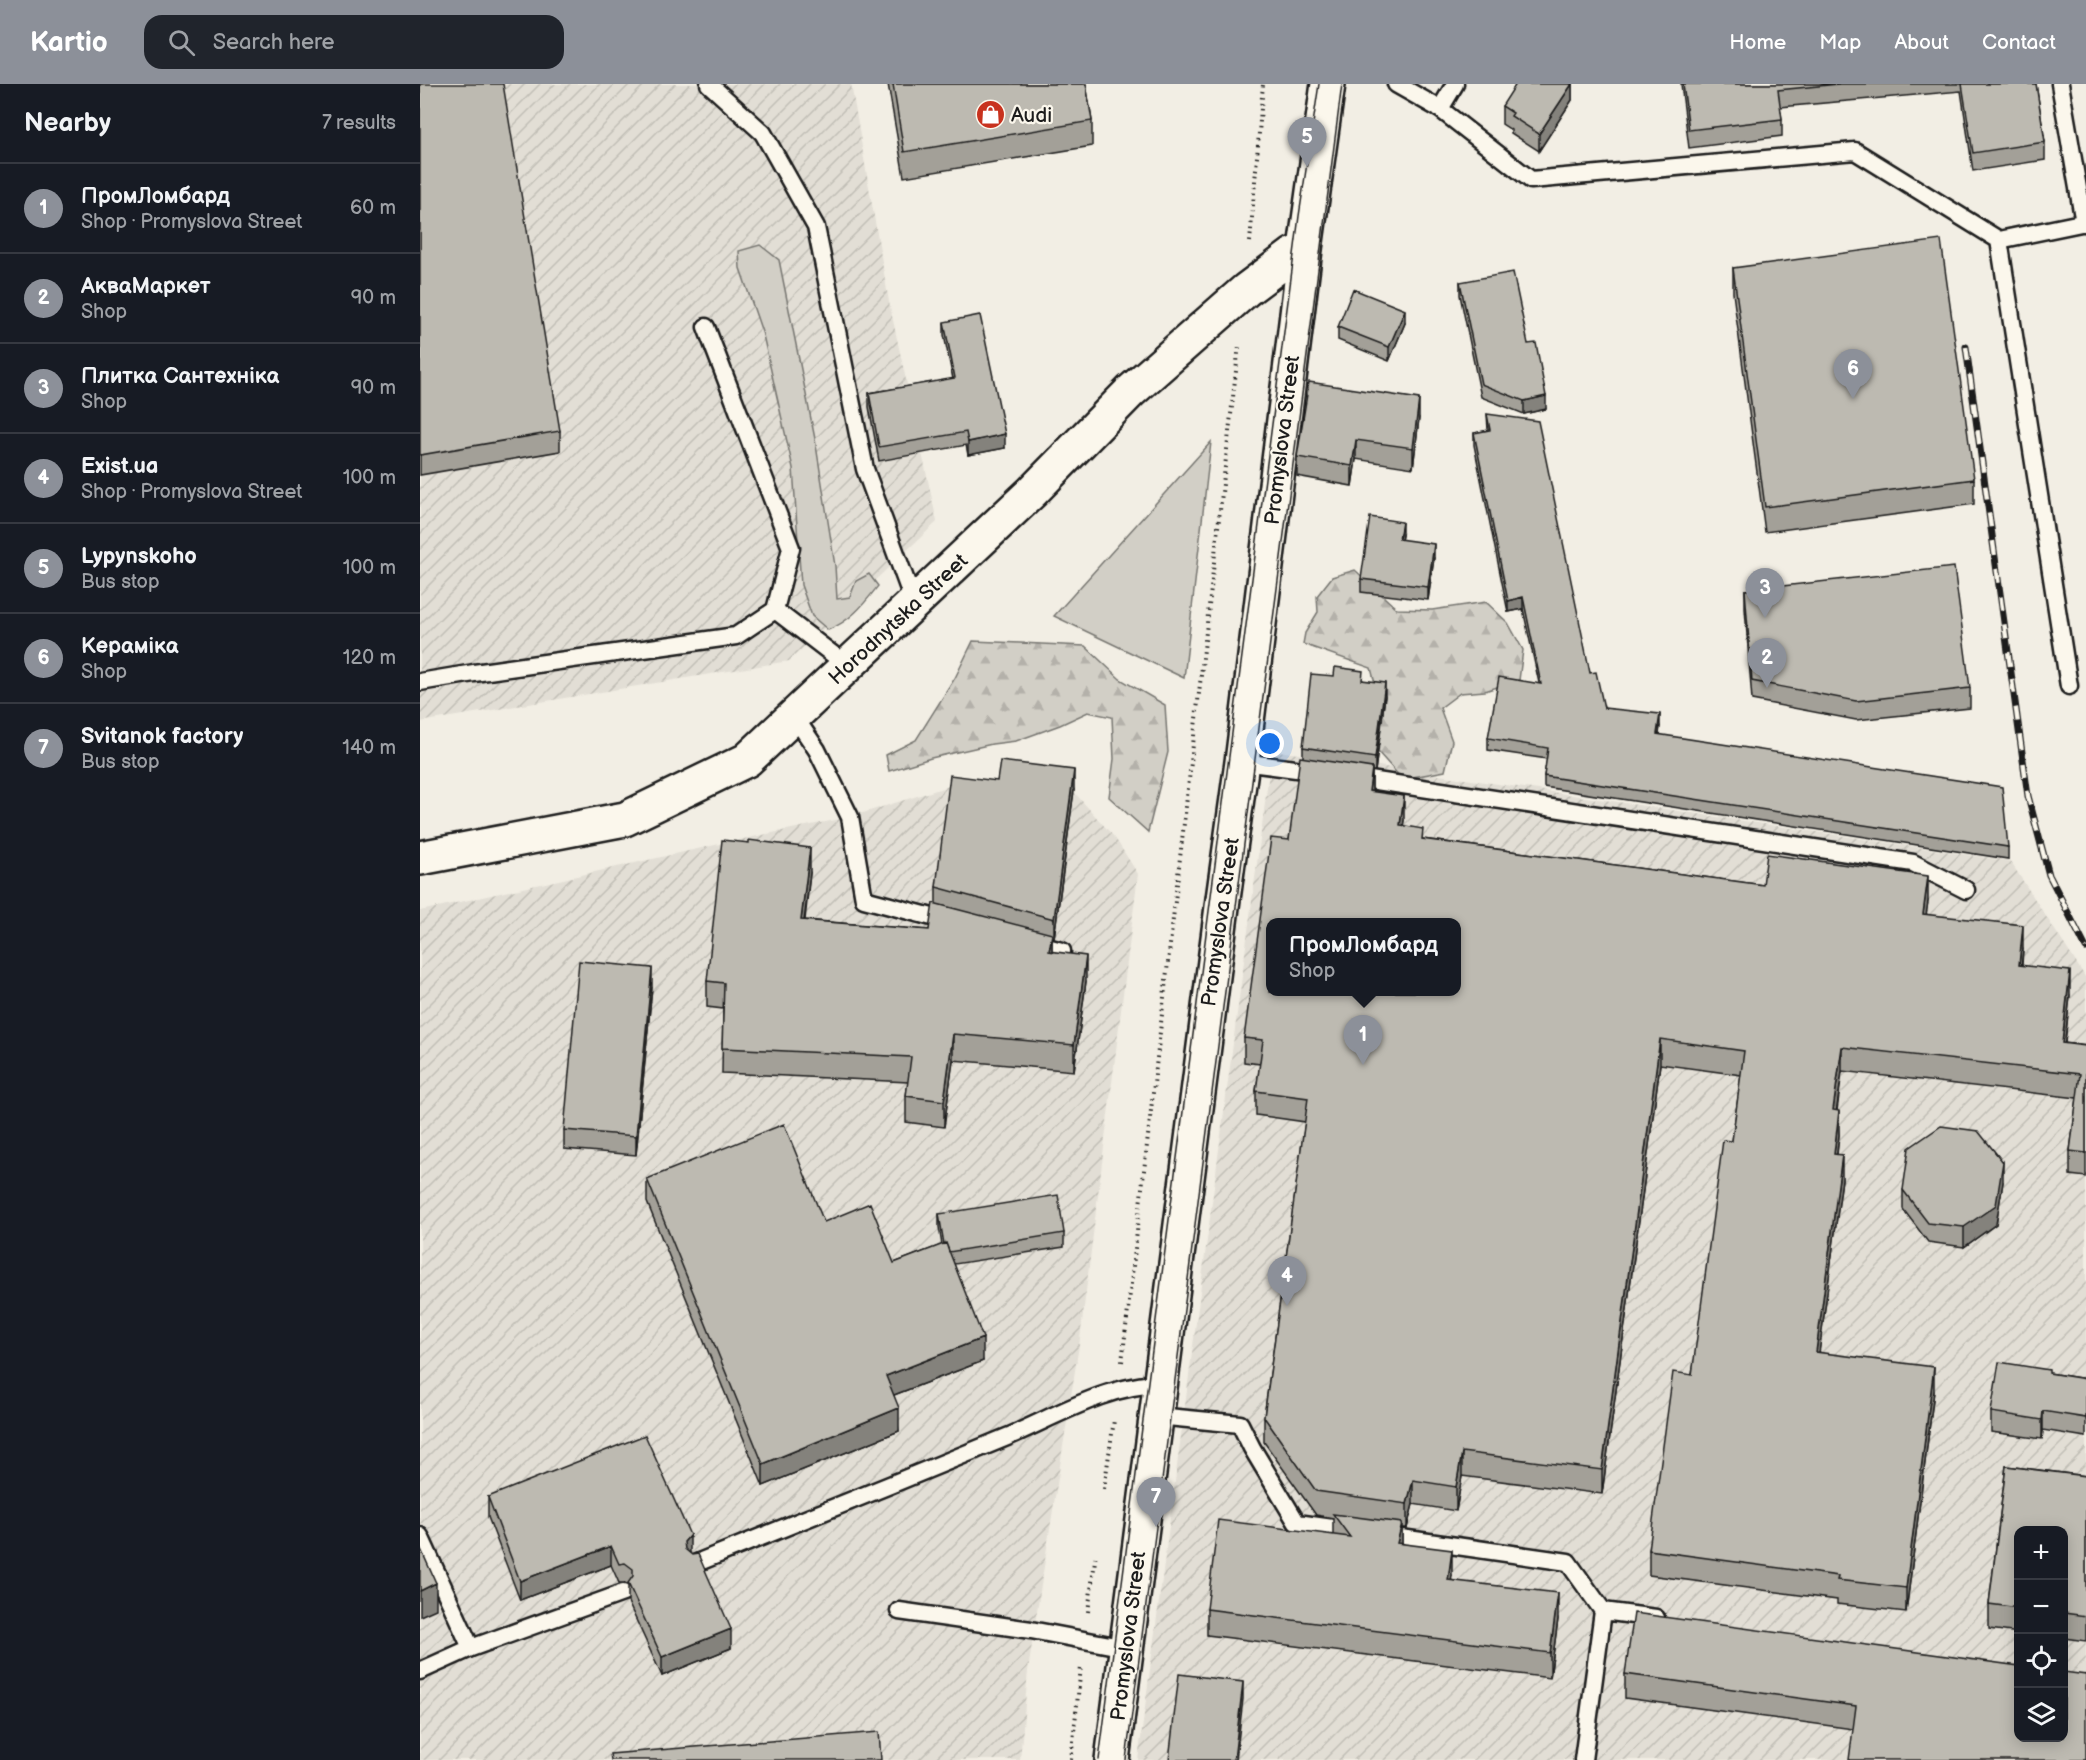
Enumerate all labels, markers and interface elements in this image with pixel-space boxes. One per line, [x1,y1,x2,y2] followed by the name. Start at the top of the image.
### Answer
[144,15,564,69] search box
[30,26,108,59] text: Kartio
[165,26,198,59] icon: search
[213,29,335,56] text: Search here
[1729,30,1786,55] text: Home
[1819,30,1861,55] text: Map
[1894,30,1949,55] text: About
[1982,30,2056,55] text: Contact
[974,99,1006,131] shop icon: Audi
[1011,103,1052,128] place label: Audi
[24,108,111,139] text: Nearby
[322,111,396,135] text: 7 results
[1288,118,1326,167] pin: 5
[81,183,230,210] text: ПромЛомбард
[39,196,48,220] text: 1
[350,196,396,220] text: 60 m
[81,210,302,234] text: Shop · Promyslova Street
[81,273,210,300] text: АкваМаркет
[38,286,49,310] text: 2
[351,286,396,310] text: 90 m
[81,300,127,324] text: Shop
[1834,350,1872,399] pin: 6
[1260,353,1305,526] street label: Promyslova Street
[81,363,279,390] text: Плитка Сантехніка
[38,376,49,400] text: 3
[351,376,396,400] text: 90 m
[81,390,127,414] text: Shop
[81,453,158,480] text: Exist.ua
[38,466,49,490] text: 4
[343,466,396,490] text: 100 m
[81,480,302,504] text: Shop · Promyslova Street
[81,543,197,570] text: Lypynskoho
[824,548,973,690] street label: Horodnytska Street
[38,556,49,580] text: 5
[343,556,396,580] text: 100 m
[1746,568,1784,618] pin: 3
[81,570,160,594] text: Bus stop
[81,633,179,660] text: Кераміка
[1748,638,1786,688] pin: 2
[37,646,50,670] text: 6
[343,646,396,670] text: 120 m
[81,660,127,684] text: Shop
[81,723,243,750] text: Svitanok factory
[1255,729,1284,758] your location
[38,736,49,760] text: 7
[342,736,396,760] text: 140 m
[81,750,160,774] text: Bus stop
[1196,835,1245,1008] street label: Promyslova Street
[1266,918,1461,996] popup
[1289,932,1438,959] text: ПромЛомбард
[1289,959,1335,983] text: Shop
[1344,1016,1382,1065] pin: 1
[1268,1256,1306,1306] pin: 4
[1136,1478,1176,1527] pin: 7
[2014,1526,2068,1742] map controls
[2014,1526,2068,1580] button: +
[1106,1549,1151,1722] street label: Promyslova Street
[2014,1580,2068,1634] button: −
[2014,1634,2068,1688] button: locate
[2014,1688,2068,1742] button: layers

